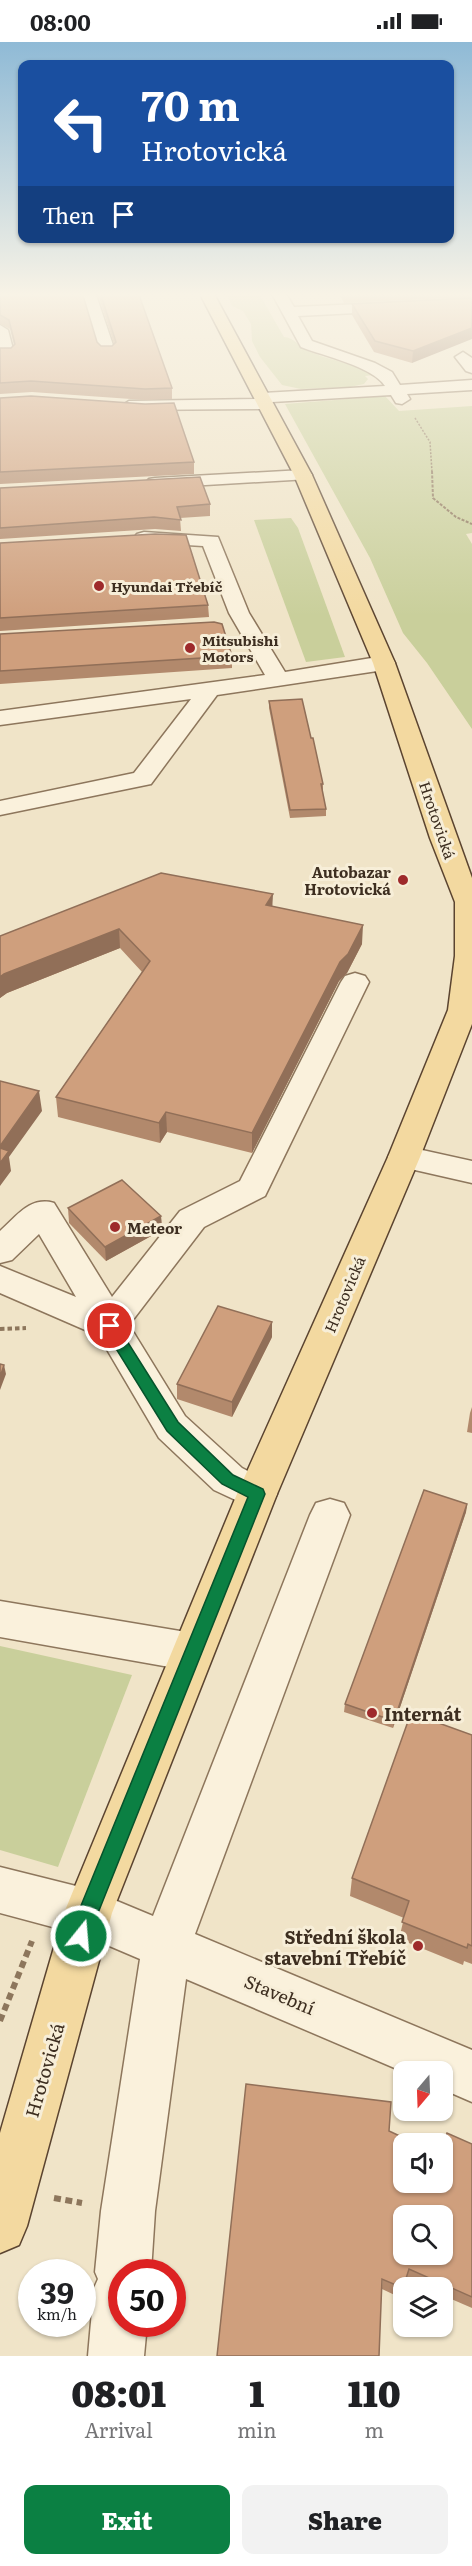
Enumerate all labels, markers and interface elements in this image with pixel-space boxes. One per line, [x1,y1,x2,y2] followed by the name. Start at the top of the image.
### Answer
[30,5,91,38] text: 08:00
[141,72,240,134] text: 70 m
[42,84,120,162] icon: left
[141,129,287,169] text: Hrotovická
[42,198,95,231] text: Then
[107,198,140,231] icon: arrive
[111,576,223,596] place label: Hyundai Třebíč
[92,579,106,593] marker: Hyundai Třebíč
[202,630,279,666] place label: Mitsubishi Motors
[183,641,197,655] marker: Mitsubishi Motors
[414,778,462,863] street label: Hrotovická
[304,860,391,900] place label: Autobazar Hrotovická
[396,873,410,887] marker: Autobazar Hrotovická
[127,1216,182,1239] place label: Meteor
[108,1220,122,1234] marker: Meteor
[318,1251,371,1336] street label: Hrotovická
[84,1300,135,1351] pin
[93,1309,126,1342] icon: arrive
[384,1700,461,1727] place label: Internát
[365,1706,379,1720] marker: Internát
[49,1904,113,1968] position arrow
[265,1923,407,1971] place label: Střední škola stavební Třebíč
[411,1939,425,1953] marker: Střední škola stavební Třebíč
[241,1967,319,2021] street label: Stavební
[18,2019,70,2121] street label: Hrotovická
[393,2061,453,2121] north arrow
[393,2061,453,2337] map controls
[393,2133,453,2193] button: sound
[393,2205,453,2265] button: search
[108,2259,186,2337] speed limit sign: 50
[40,2269,74,2313] text: 39
[393,2277,453,2337] button: layers
[37,2302,77,2325] text: km/h
[71,2365,166,2418] text: 08:01
[249,2365,264,2418] text: 1
[348,2365,401,2418] text: 110
[84,2414,153,2444] text: Arrival
[237,2414,276,2444] text: min
[365,2414,384,2444] text: m
[24,2485,230,2554] button: Exit
[242,2485,448,2554] button: Share

